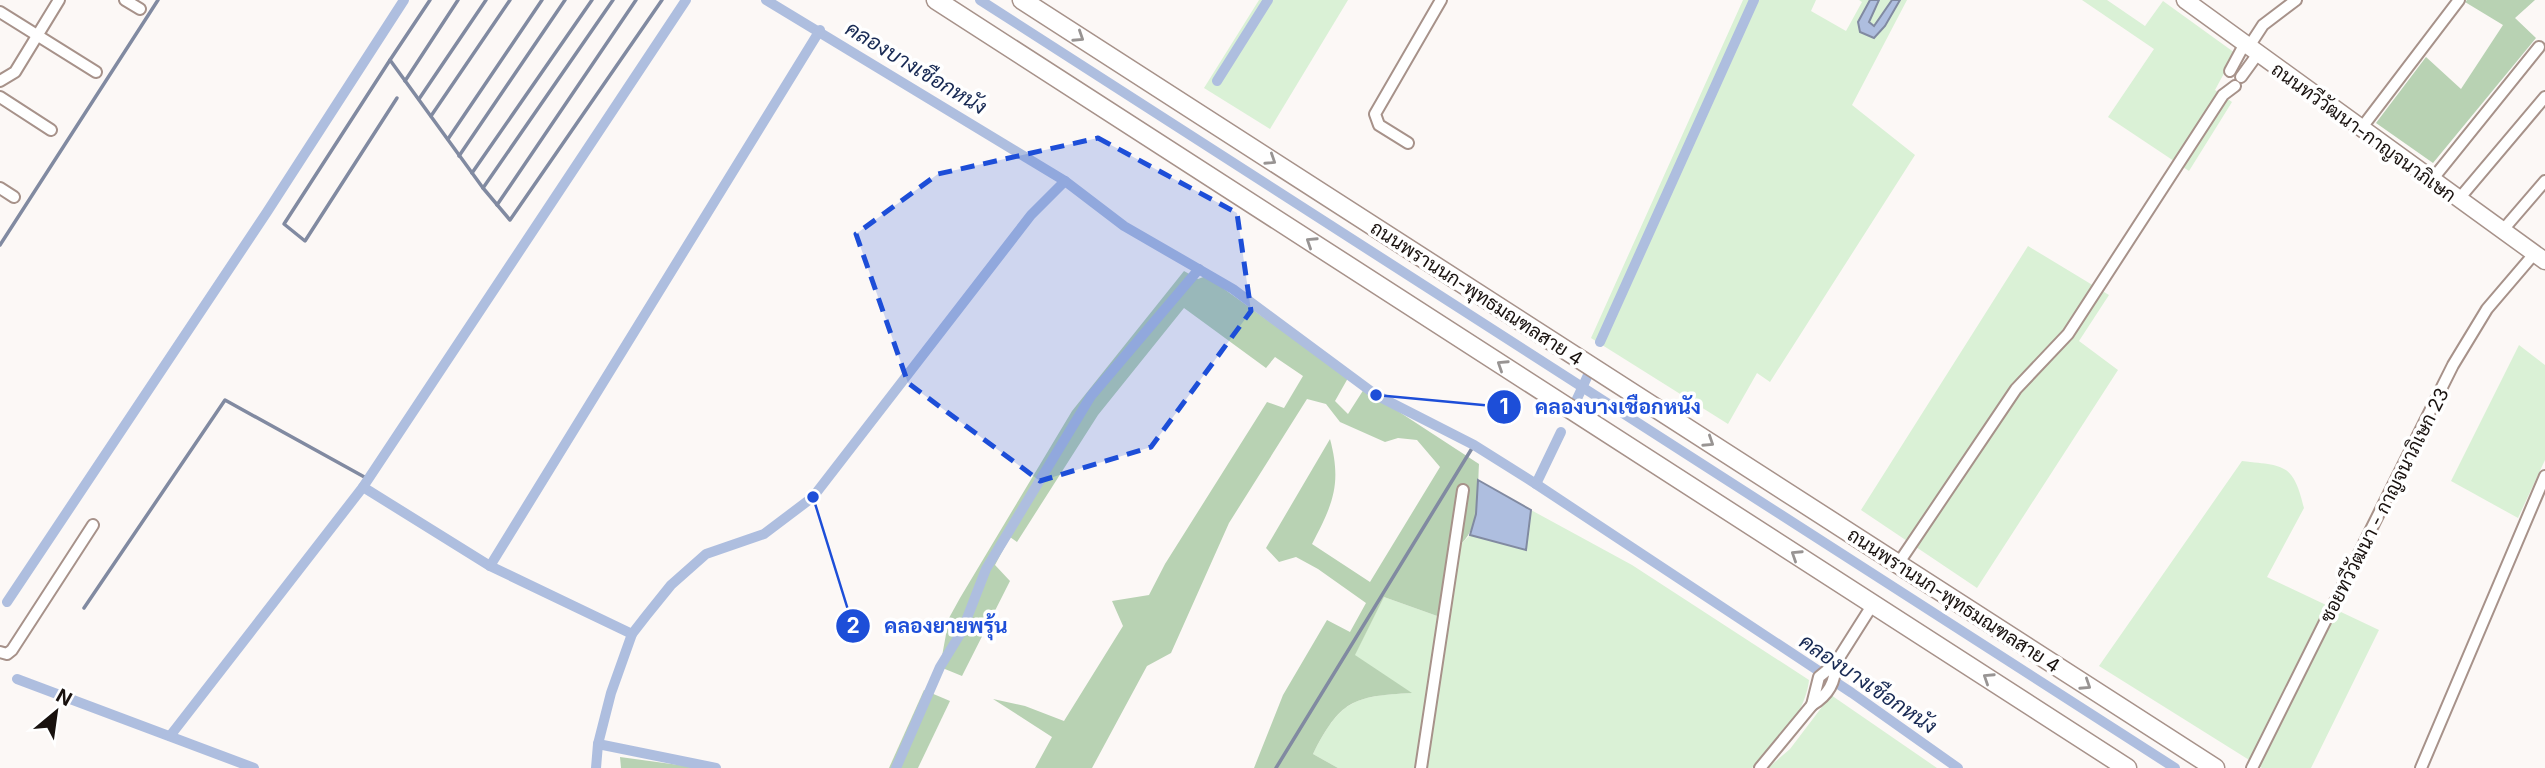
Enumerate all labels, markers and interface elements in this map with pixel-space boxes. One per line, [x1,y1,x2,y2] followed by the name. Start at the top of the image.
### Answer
[841,16,991,119] water label: คลองบางเชือกหนัง
[1072,29,1085,42] one-way arrow
[2267,57,2461,207] street label: ถนนทวีวัฒนา-กาญจนาภิเษก
[1263,152,1276,165] one-way arrow
[1366,216,1587,372] street label: ถนนพรานนก-พุทธมณฑลสาย 4
[1306,237,1319,250] one-way arrow
[1497,361,1510,373] one-way arrow
[2314,384,2454,626] street label: ซอยทวีวัฒนา - กาญจนาภิเษก 23
[1486,386,1715,428] callout: คลองบางเชือกหนัง
[1499,394,1509,419] text: 1
[1535,394,1701,419] text: คลองบางเชือกหนัง
[1701,434,1714,447] one-way arrow
[1843,523,2064,679] street label: ถนนพรานนก-พุทธมณฑลสาย 4
[1791,550,1804,563] one-way arrow
[835,605,1022,647] callout: คลองยายพรุ้น
[846,613,860,638] text: 2
[884,613,1008,641] text: คลองยายพรุ้น
[1795,629,1942,739] water label: คลองบางเชือกหนัง
[1982,673,1995,686] one-way arrow
[2078,676,2091,689] one-way arrow
[21,677,91,747] north arrow
[52,684,76,711] text: N

